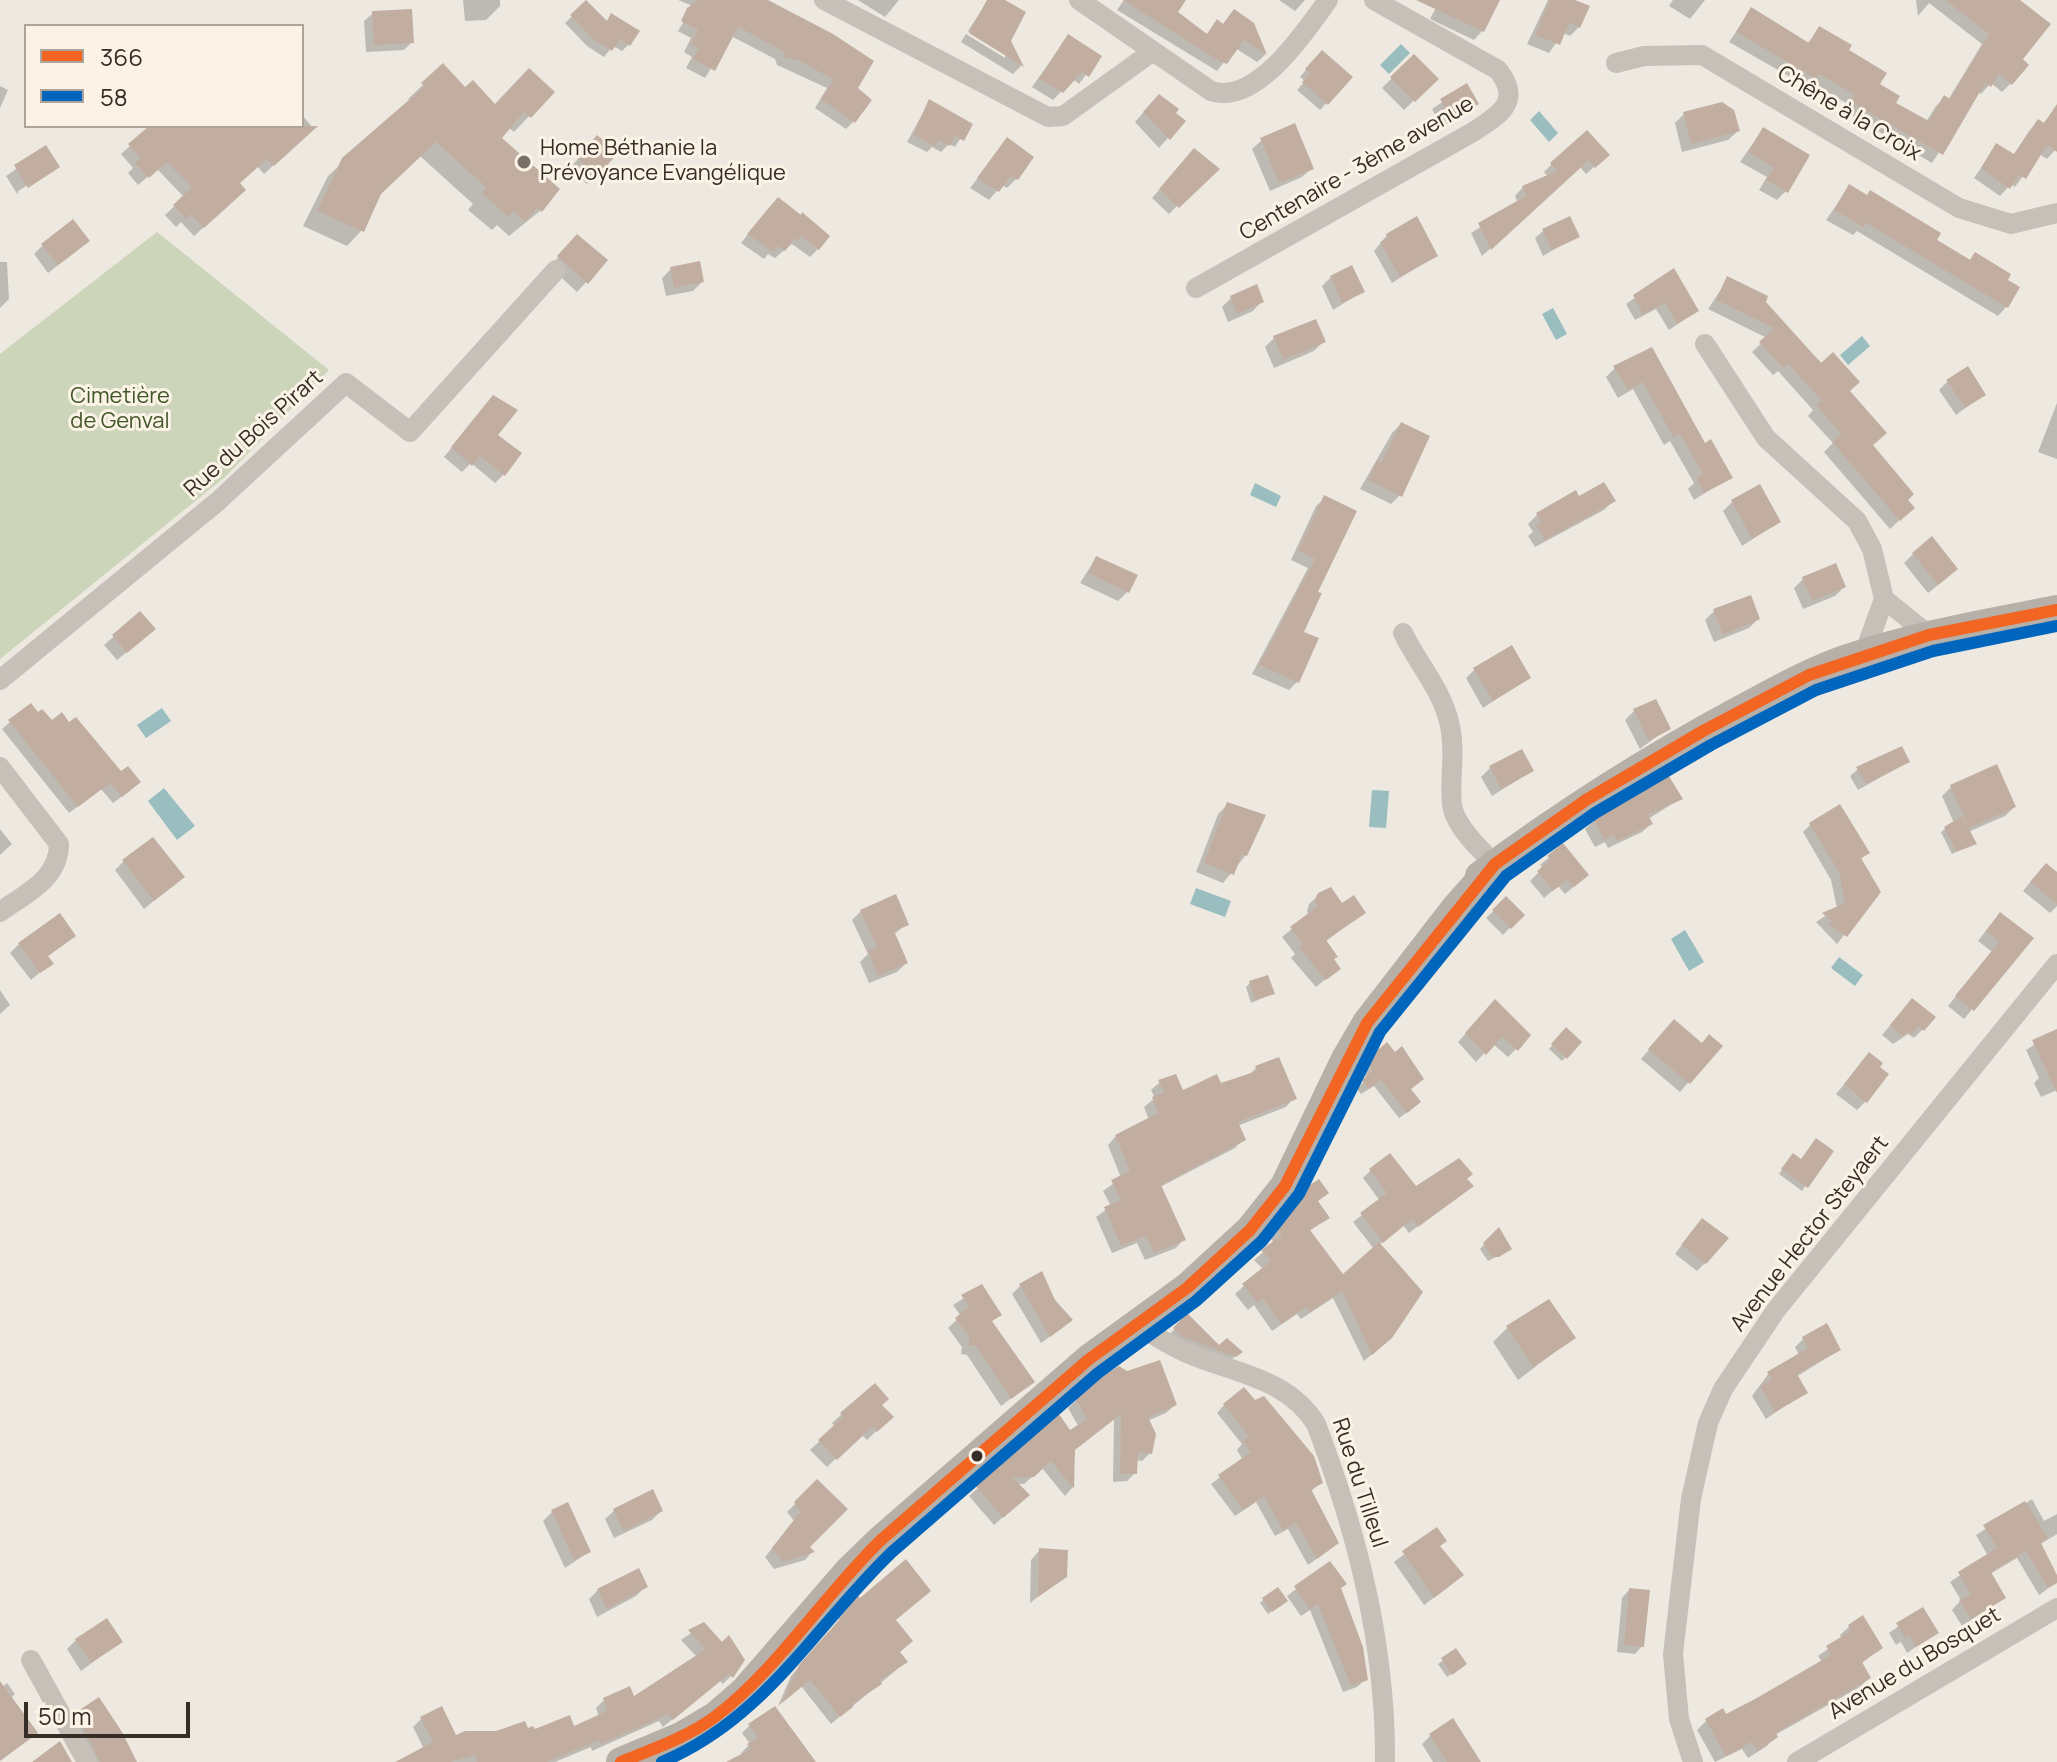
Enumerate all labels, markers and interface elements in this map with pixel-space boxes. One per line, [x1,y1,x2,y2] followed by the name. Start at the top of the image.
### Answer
[24,24,304,128] legend
[100,40,143,73] text: 366
[1772,61,1926,167] street label: Chêne à la Croix
[100,80,128,113] text: 58
[1235,91,1479,247] street label: Centenaire - 3ème avenue
[540,136,786,188] place label: Home Béthanie la Prévoyance Evangélique
[515,153,533,171] marker: Home Béthanie la Prévoyance Evangélique
[179,365,329,503] street label: Rue du Bois Pirart
[70,384,170,436] park label: Cimetière de Genval
[1725,1131,1895,1337] street label: Avenue Hector Steyaert
[1326,1415,1392,1551] street label: Rue du Tilleul
[969,1448,985,1464] unlabelled marker
[1824,1602,2006,1726] street label: Avenue du Bosquet
[28,1686,194,1736] scale bar
[38,1699,92,1732] text: 50 m

